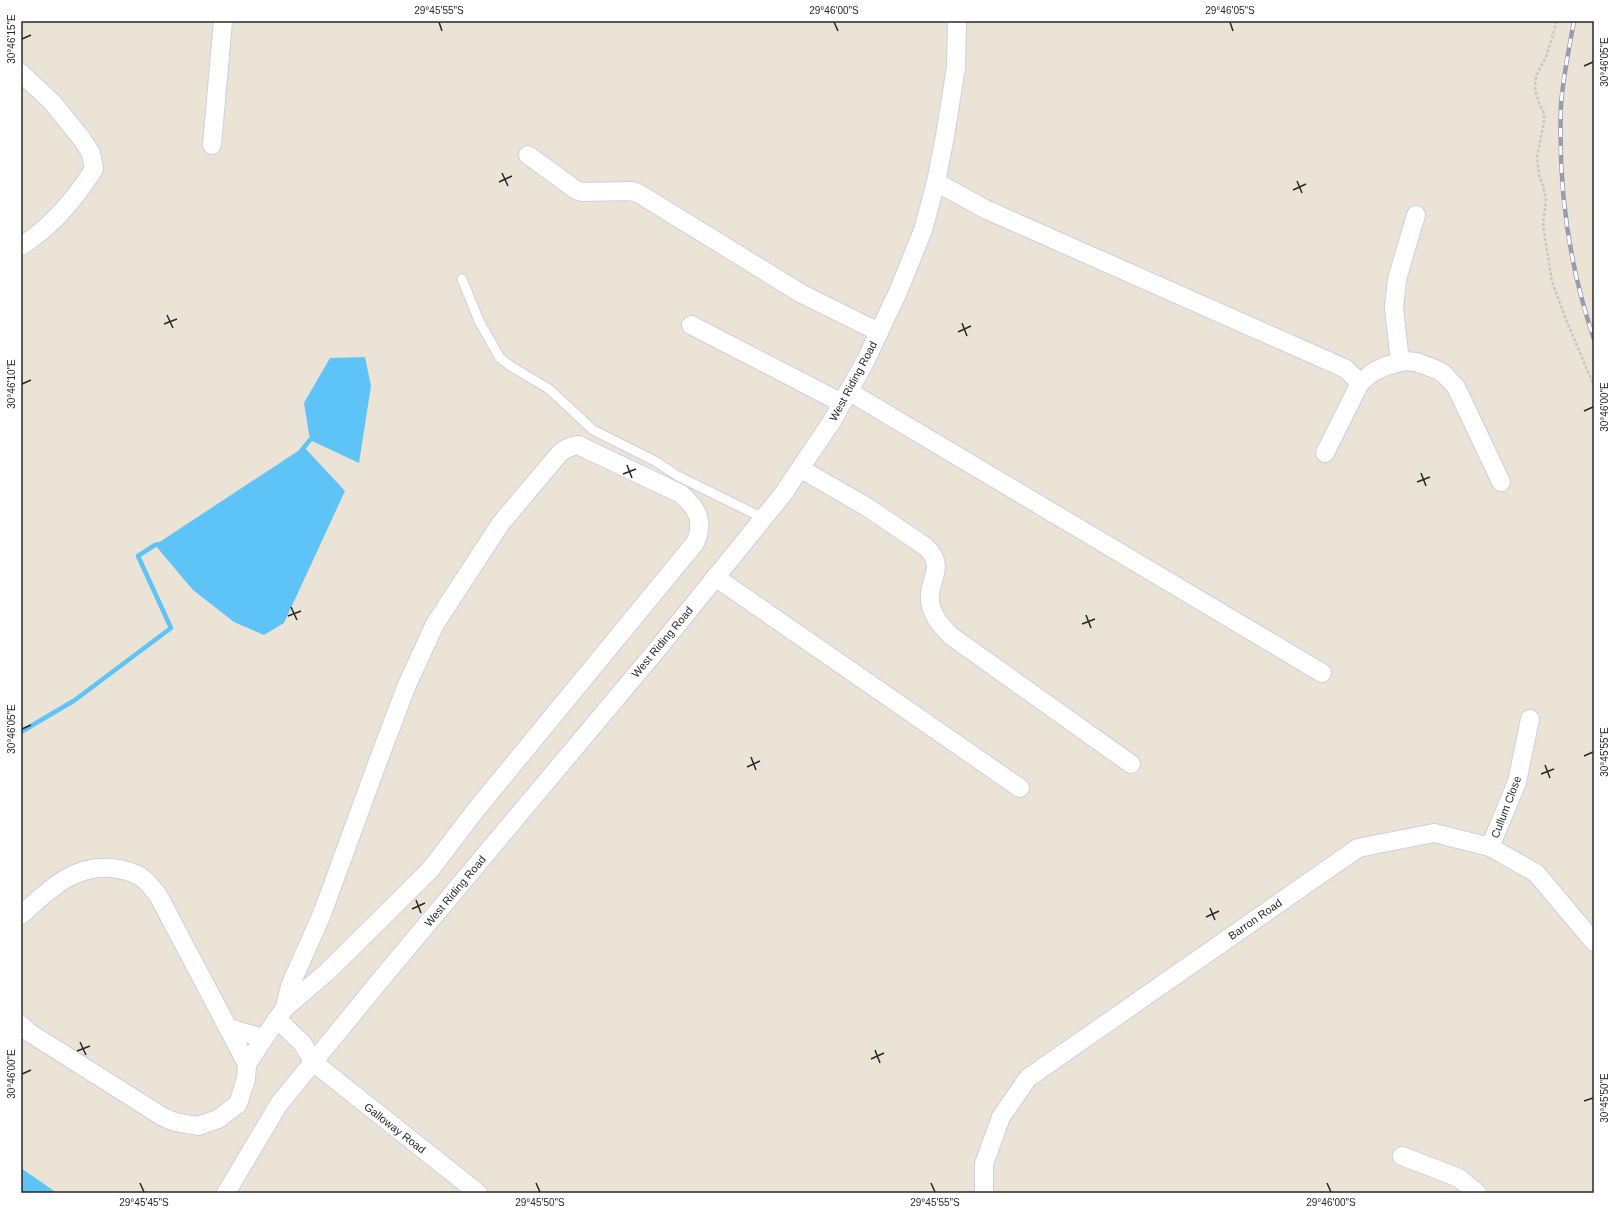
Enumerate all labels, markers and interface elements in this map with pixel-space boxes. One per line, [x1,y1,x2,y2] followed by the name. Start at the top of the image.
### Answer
[414,5,464,16] text: 29°45'55"S
[809,5,859,16] text: 29°46'00"S
[1205,5,1255,16] text: 29°46'05"S
[6,14,17,64] text: 30°46'15"E
[1599,37,1610,87] text: 30°46'05"E
[827,339,879,423] street label: West Riding Road
[6,359,17,409] text: 30°46'10"E
[1599,382,1610,432] text: 30°46'00"E
[629,604,695,680] street label: West Riding Road
[6,704,17,754] text: 30°46'05"E
[1599,727,1610,777] text: 30°45'55"E
[1489,774,1523,840] street label: Cullum Close
[422,853,488,929] street label: West Riding Road
[1226,896,1284,942] street label: Barron Road
[6,1049,17,1099] text: 30°46'00"E
[1599,1073,1610,1123] text: 30°45'50"E
[362,1100,428,1156] street label: Galloway Road
[119,1197,169,1208] text: 29°45'45"S
[515,1197,565,1208] text: 29°45'50"S
[910,1197,960,1208] text: 29°45'55"S
[1306,1197,1356,1208] text: 29°46'00"S

